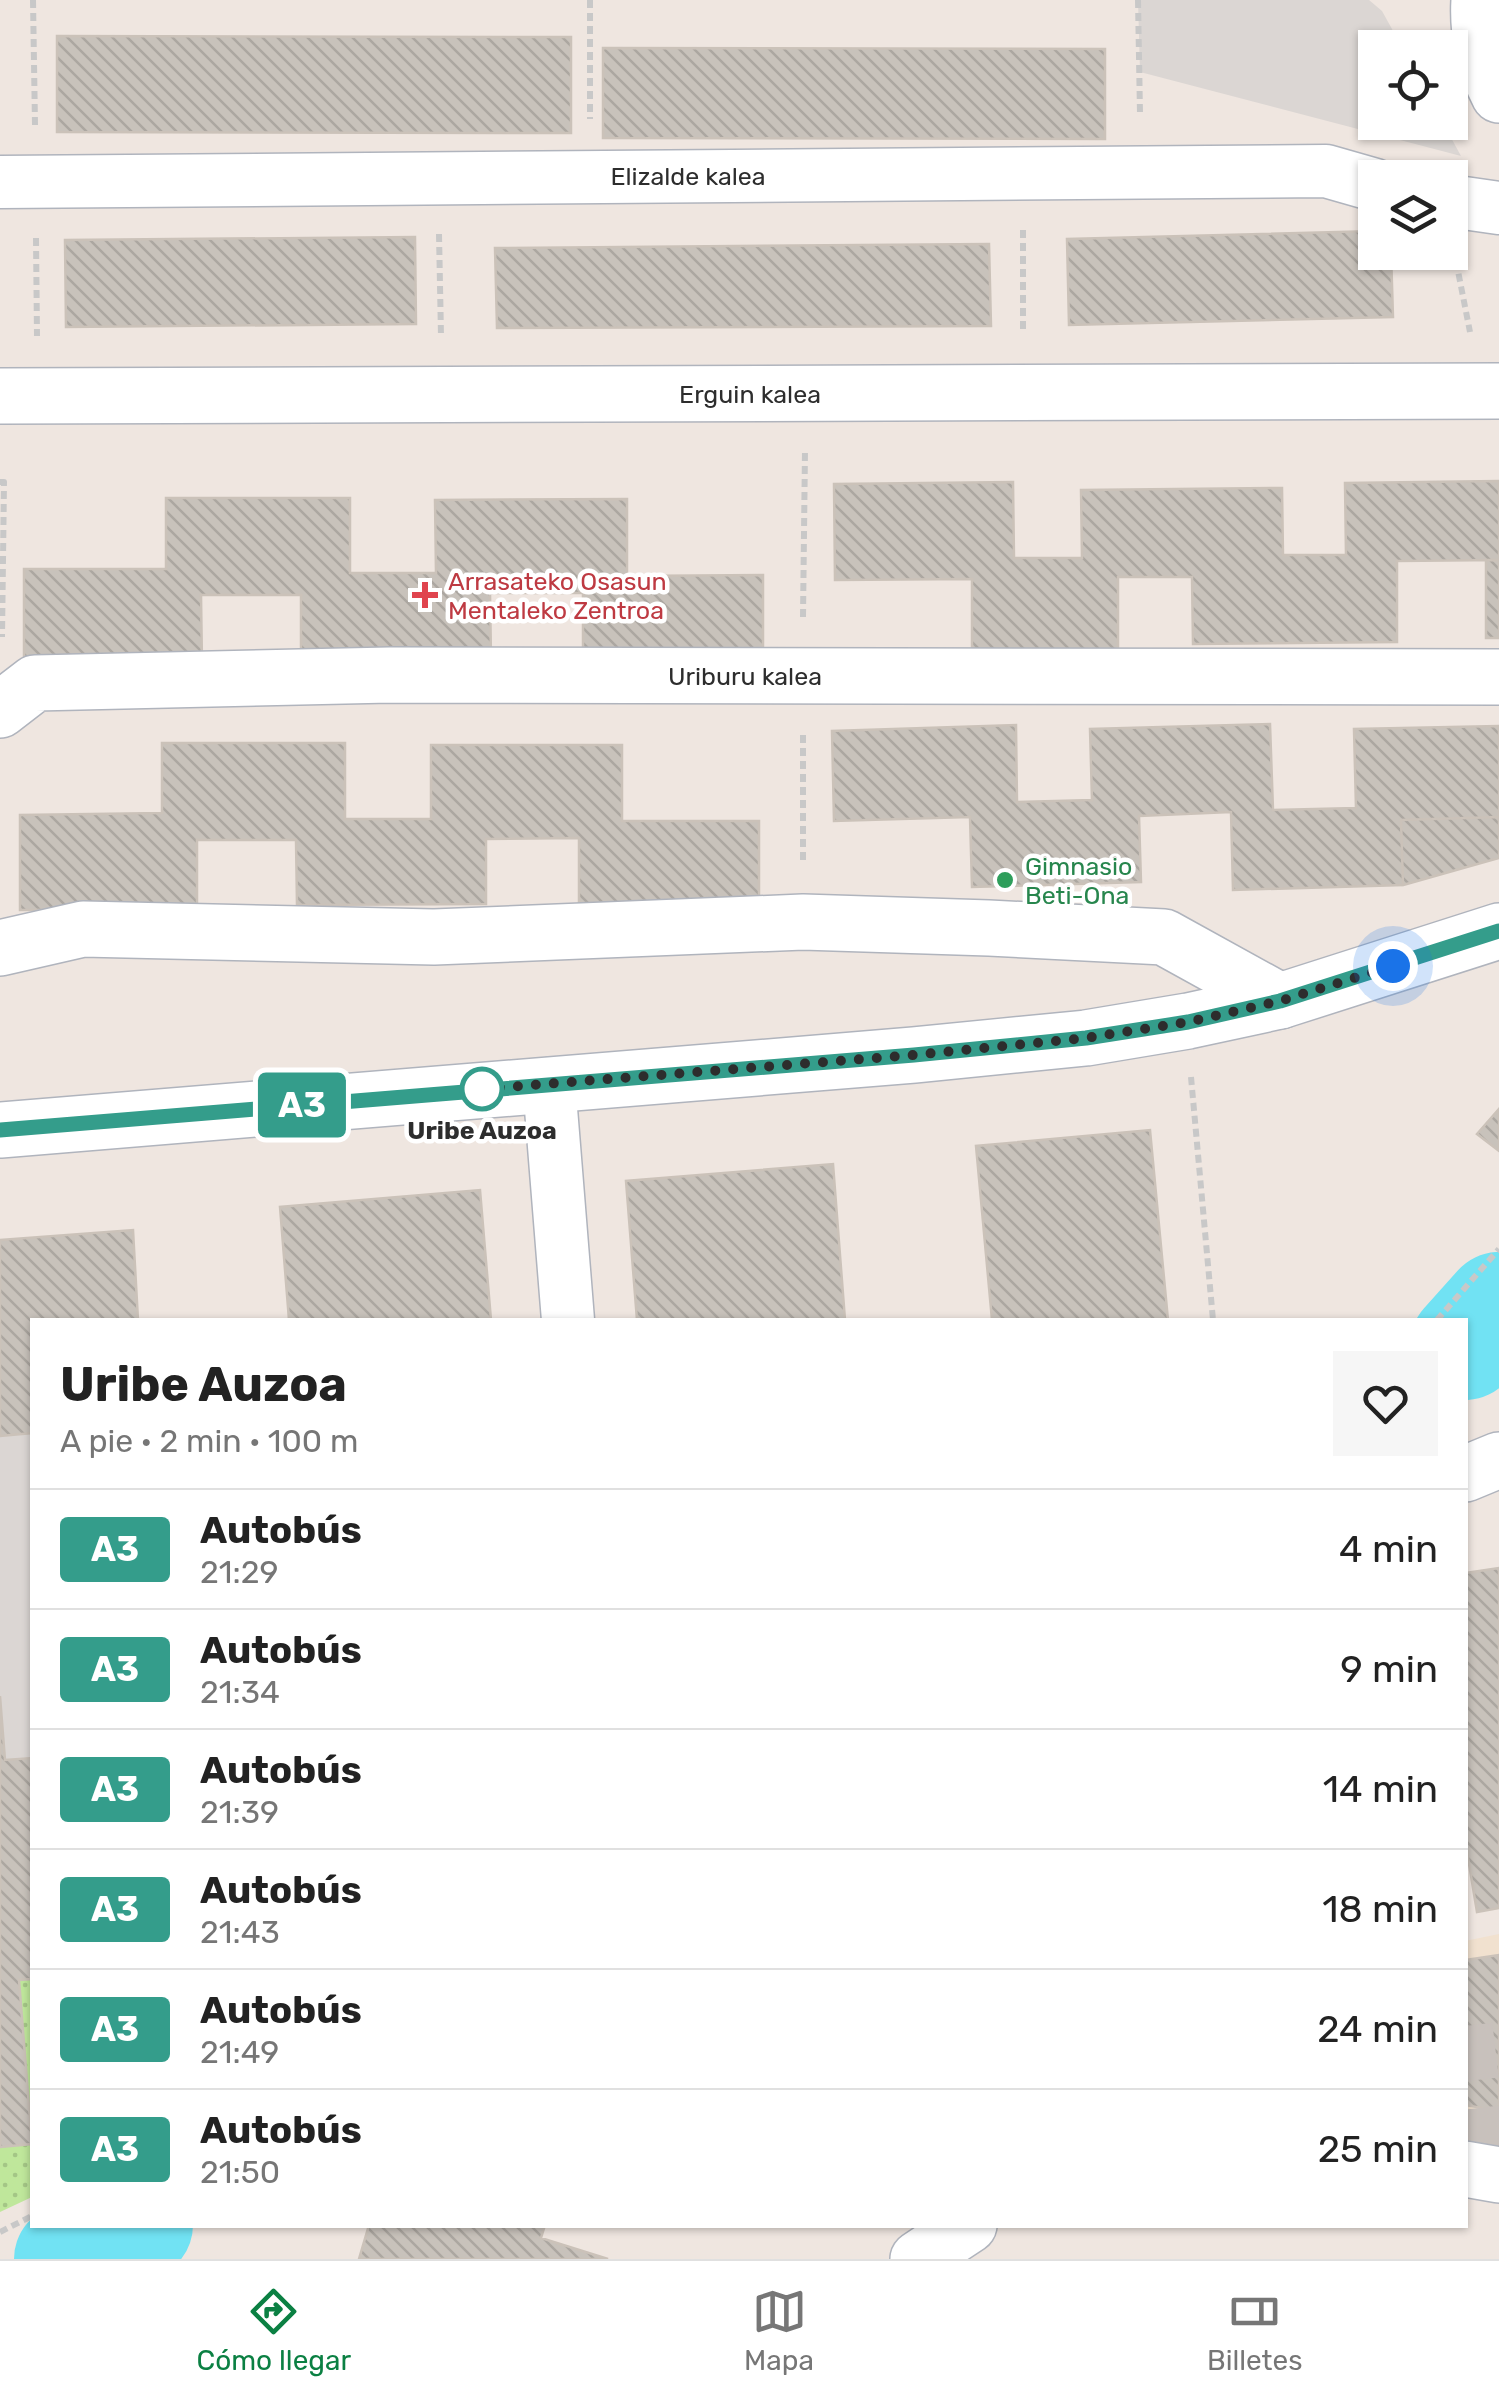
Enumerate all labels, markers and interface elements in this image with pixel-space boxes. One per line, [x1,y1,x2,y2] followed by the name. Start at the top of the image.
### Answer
[1358,30,1468,270] map controls
[1358,30,1468,140] button: locate
[1358,160,1468,270] button: layers
[610,162,766,191] street label: Elizalde kalea
[679,380,821,409] street label: Erguin kalea
[448,567,667,625] place label: Arrasateko Osasun Mentaleko Zentroa
[412,582,438,608] marker: Arrasateko Osasun Mentaleko Zentroa
[668,662,822,691] street label: Uriburu kalea
[1025,852,1132,910] place label: Gimnasio Beti-Ona
[994,869,1016,891] marker: Gimnasio Beti-Ona
[1368,941,1418,991] your location
[461,1068,503,1110] marker: Uribe Auzoa
[257,1072,347,1138] line badge: A3
[278,1084,326,1126] text: A3
[407,1116,557,1145] place label: Uribe Auzoa
[1333,1351,1438,1456] button: heart
[60,1356,347,1413] text: Uribe Auzoa
[60,1422,358,1460] text: A pie · 2 min · 100 m
[200,1507,362,1553] text: Autobús
[1339,1526,1438,1572] text: 4 min
[91,1528,139,1570] text: A3
[200,1553,278,1591] text: 21:29
[200,1627,362,1673] text: Autobús
[1340,1646,1438,1692] text: 9 min
[91,1648,139,1690] text: A3
[200,1673,280,1711] text: 21:34
[200,1747,362,1793] text: Autobús
[1323,1766,1438,1812] text: 14 min
[91,1768,139,1810] text: A3
[200,1793,279,1831] text: 21:39
[200,1867,362,1913] text: Autobús
[1322,1886,1438,1932] text: 18 min
[91,1888,139,1930] text: A3
[200,1913,280,1951] text: 21:43
[200,1987,362,2033] text: Autobús
[1317,2006,1438,2052] text: 24 min
[91,2008,139,2050] text: A3
[200,2033,279,2071] text: 21:49
[200,2107,362,2153] text: Autobús
[1318,2126,1438,2172] text: 25 min
[91,2128,139,2170] text: A3
[200,2153,280,2191] text: 21:50
[196,2284,351,2377] tab: Cómo llegar
[744,2284,814,2377] tab: Mapa
[1207,2284,1303,2377] tab: Billetes

